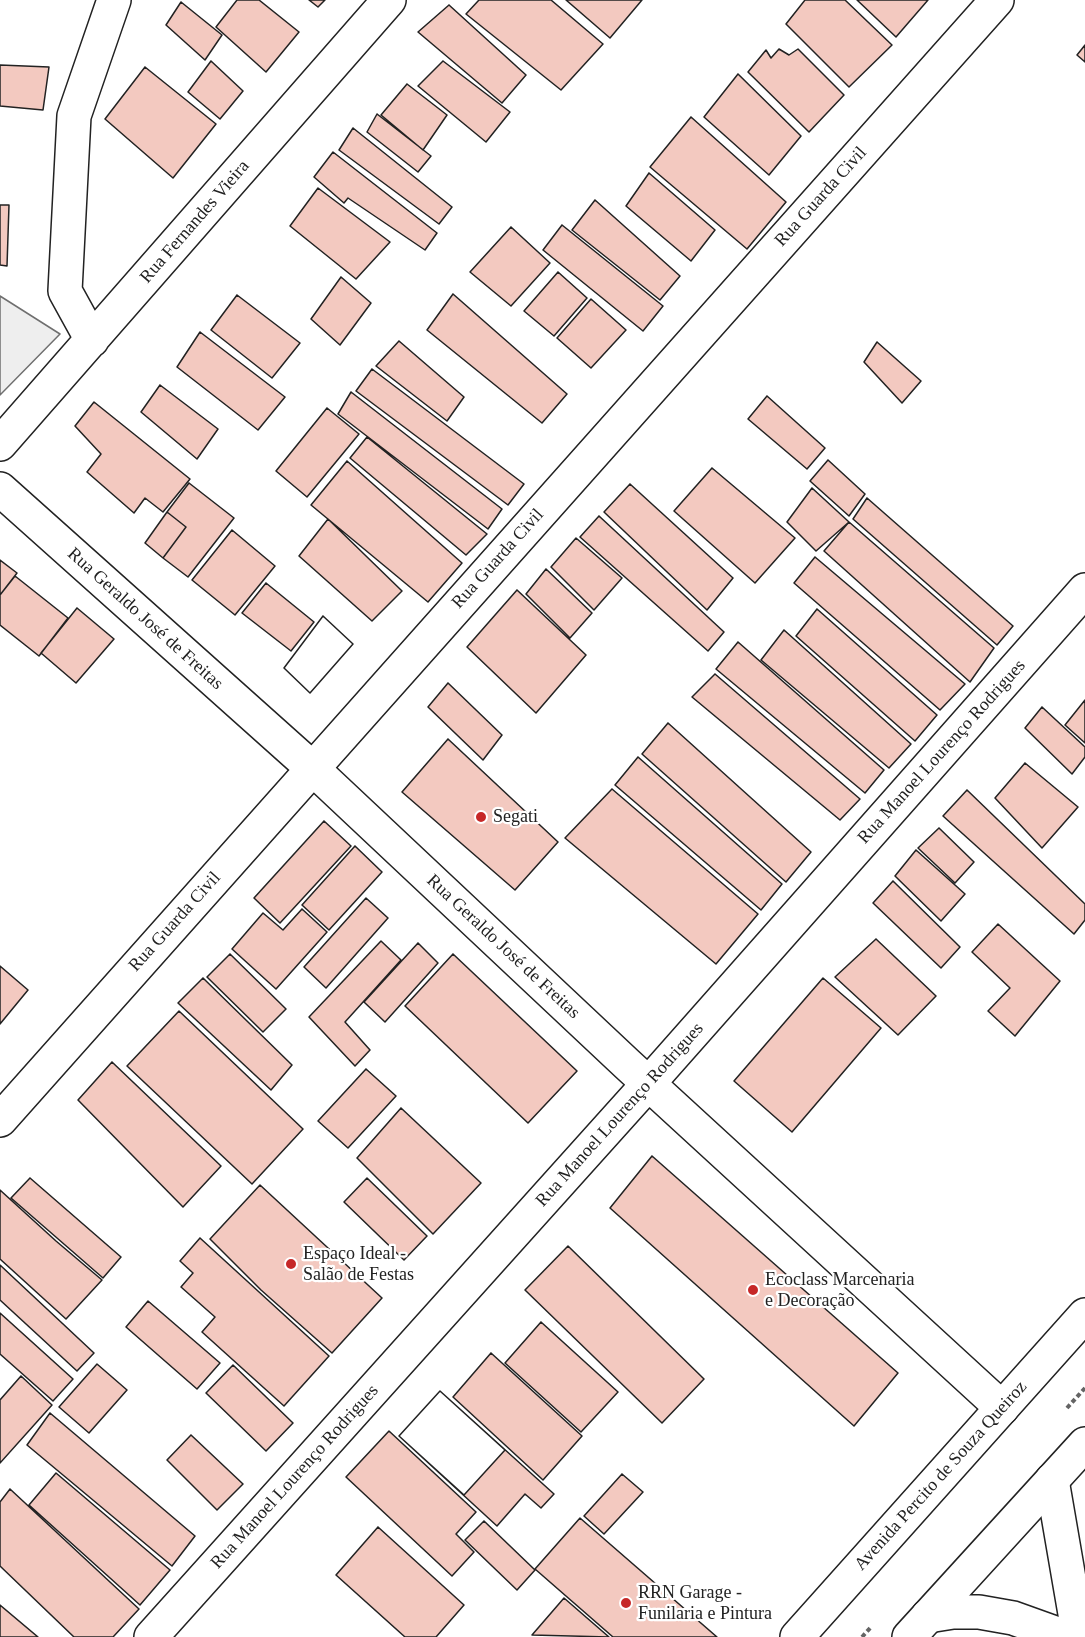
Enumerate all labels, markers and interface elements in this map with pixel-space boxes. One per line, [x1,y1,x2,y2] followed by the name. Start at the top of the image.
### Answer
[770,143,872,251] street label: Rua Guarda Civil
[136,156,254,288] street label: Rua Fernandes Vieira
[447,505,549,613] street label: Rua Guarda Civil
[63,543,227,695] street label: Rua Geraldo José de Freitas
[854,655,1030,849] street label: Rua Manoel Lourenço Rodrigues
[493,806,538,828] place label: Segati
[474,810,488,824] marker: Segati
[124,868,226,976] street label: Rua Guarda Civil
[422,870,584,1024] street label: Rua Geraldo José de Freitas
[532,1018,708,1212] street label: Rua Manoel Lourenço Rodrigues
[303,1243,414,1286] place label: Espaço Ideal - Salão de Festas
[284,1257,298,1271] marker: Espaço Ideal - Salão de Festas
[765,1269,914,1312] place label: Ecoclass Marcenaria e Decoração
[746,1283,760,1297] marker: Ecoclass Marcenaria e Decoração
[850,1377,1032,1575] street label: Avenida Percito de Souza Queiroz
[207,1380,383,1574] street label: Rua Manoel Lourenço Rodrigues
[638,1582,772,1624] place label: RRN Garage - Funilaria e Pintura
[619,1596,633,1610] marker: RRN Garage - Funilaria e Pintura

